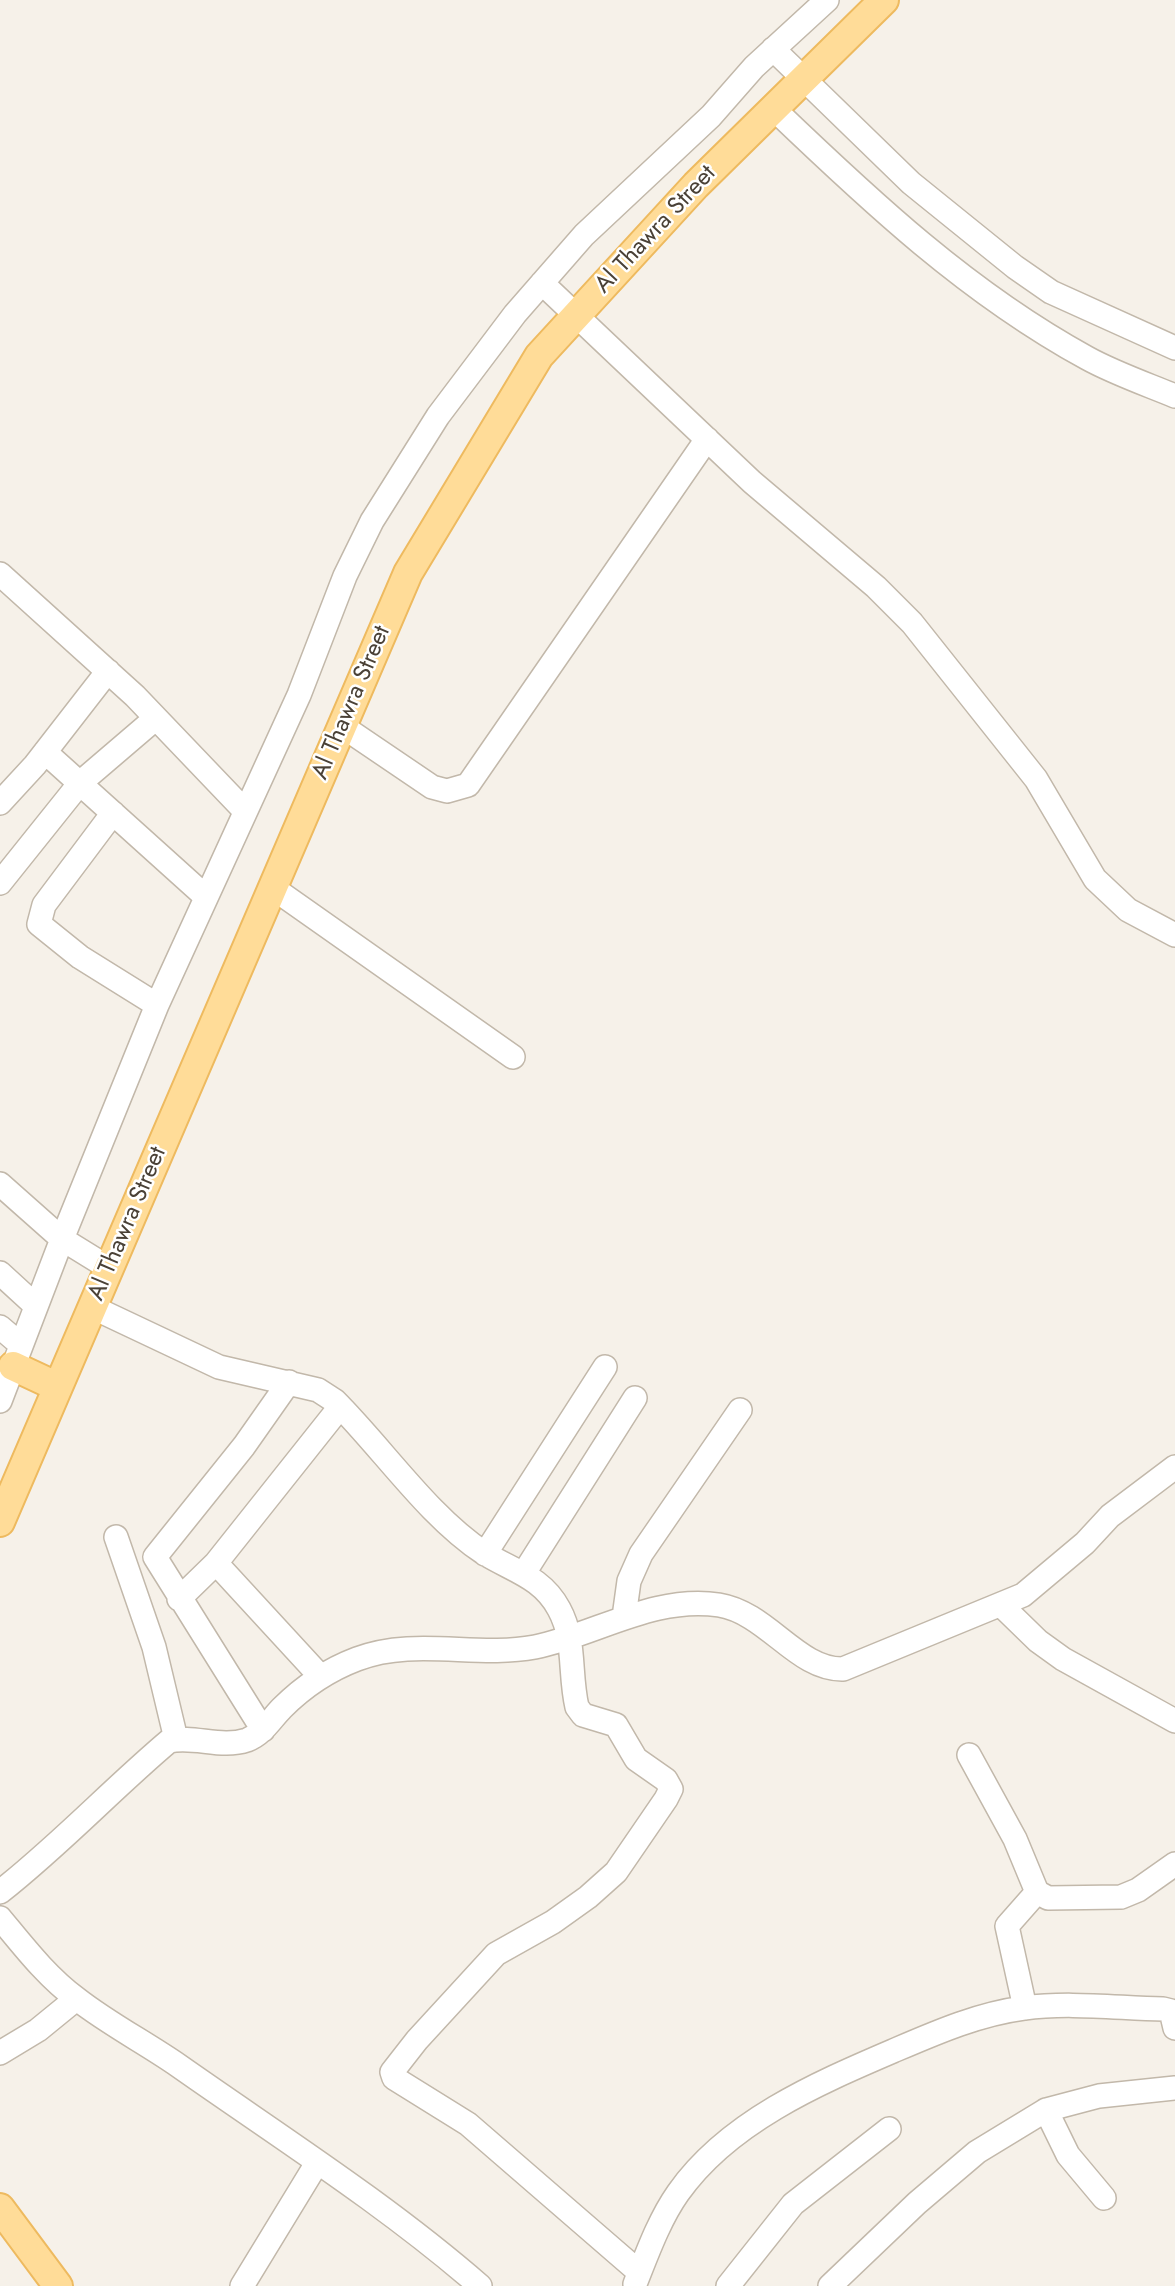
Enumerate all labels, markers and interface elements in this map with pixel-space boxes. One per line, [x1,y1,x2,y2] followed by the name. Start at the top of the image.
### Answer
[589,160,723,300] street label: Al Thawra Street
[307,622,397,784] street label: Al Thawra Street
[83,1143,173,1305] street label: Al Thawra Street

